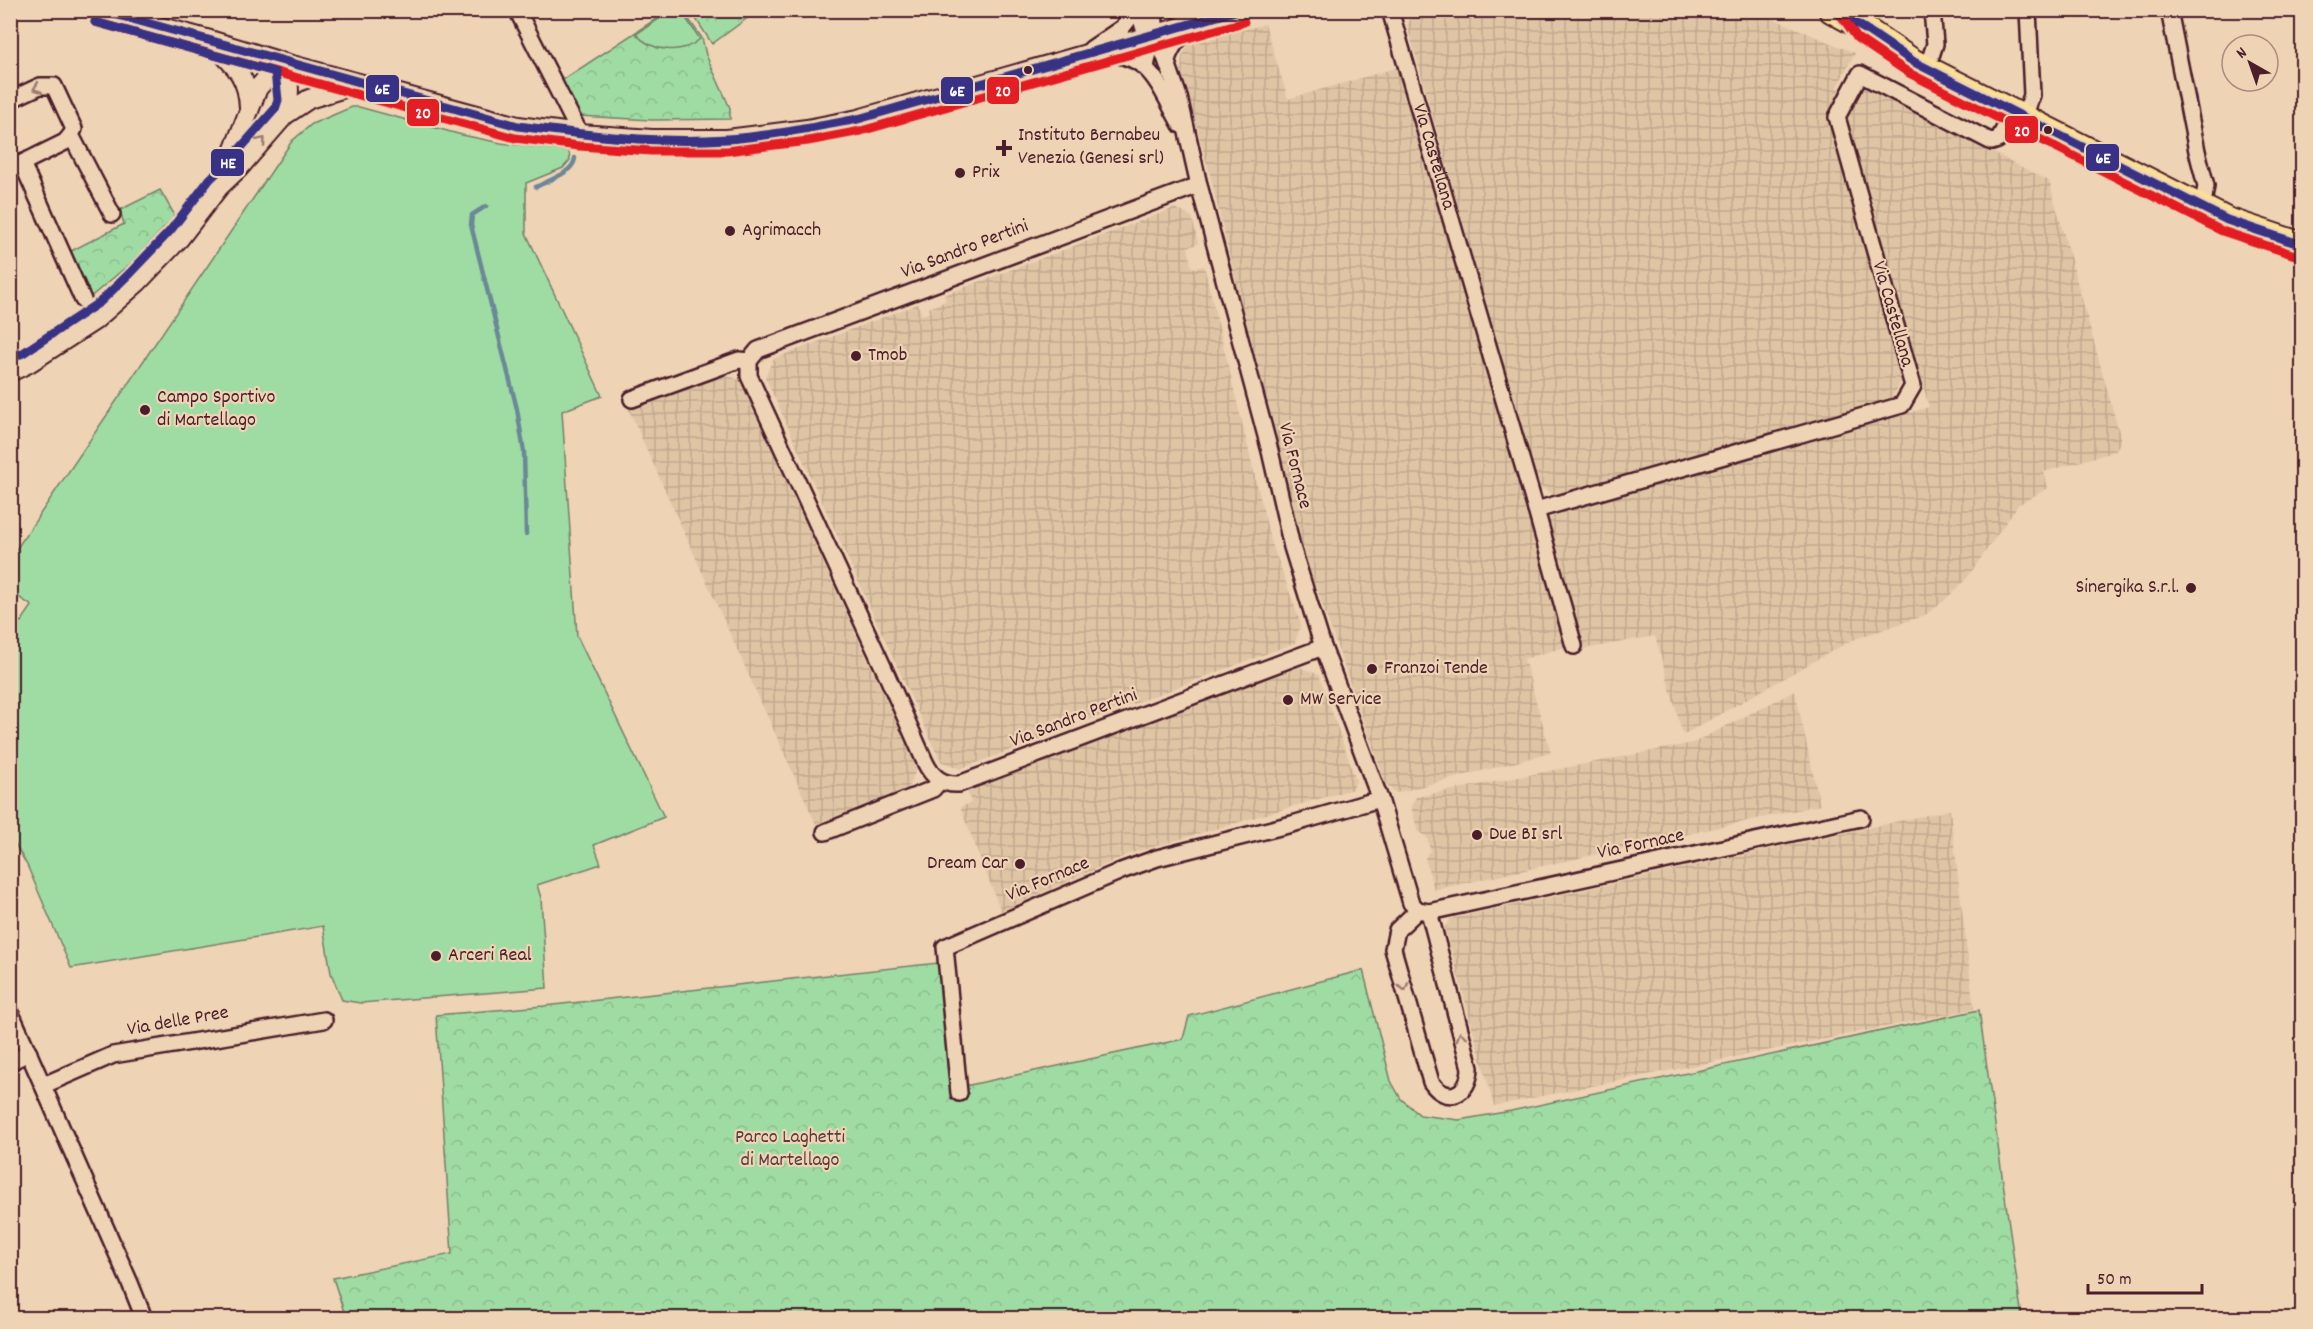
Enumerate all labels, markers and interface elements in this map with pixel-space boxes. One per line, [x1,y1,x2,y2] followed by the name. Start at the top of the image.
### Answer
[2220,33,2280,93] north arrow
[2232,42,2252,65] text: N
[1022,64,1034,76] unlabelled marker
[365,74,400,103] line badge: 6E
[940,76,974,105] line badge: 6E
[986,76,1020,105] line badge: 20
[374,79,390,102] text: 6E
[32,81,43,93] one-way arrow
[949,81,965,104] text: 6E
[995,81,1011,104] text: 20
[406,98,440,127] line badge: 20
[1404,101,1462,214] street label: Via Castellana
[415,103,431,126] text: 20
[2004,115,2039,144] line badge: 20
[2014,121,2030,144] text: 20
[1018,122,1164,173] place label: Instituto Bernabeu Venezia (Genesi srl)
[2042,124,2054,136] unlabelled marker
[255,137,266,148] one-way arrow
[995,139,1013,157] marker: Instituto Bernabeu Venezia (Genesi srl)
[2085,143,2120,172] line badge: 6E
[210,148,245,177] line badge: HE
[2095,148,2111,171] text: 6E
[220,153,236,176] text: HE
[972,159,1000,187] place label: Prix
[953,166,967,180] marker: Prix
[897,213,1033,287] street label: Via Sandro Pertini
[742,217,821,245] place label: Agrimacch
[723,224,737,238] marker: Agrimacch
[1864,258,1921,371] street label: Via Castellana
[868,342,907,370] place label: Tmob
[849,349,863,363] marker: Tmob
[157,384,275,435] place label: Campo Sportivo di Martellago
[138,403,152,417] marker: Campo Sportivo di Martellago
[1270,420,1318,512] street label: Via Fornace
[2076,574,2179,602] place label: Sinergika S.r.l.
[2184,581,2198,595] marker: Sinergika S.r.l.
[1384,655,1488,683] place label: Franzoi Tende
[1365,662,1379,676] marker: Franzoi Tende
[1006,682,1142,756] street label: Via Sandro Pertini
[1300,686,1382,714] place label: MW Service
[1281,693,1295,707] marker: MW Service
[1489,821,1562,849] place label: Due BI srl
[1595,822,1687,868] street label: Via Fornace
[1470,828,1484,842] marker: Due BI srl
[927,850,1009,878] place label: Dream Car
[1002,850,1094,910] street label: Via Fornace
[1013,857,1027,871] marker: Dream Car
[448,942,532,970] place label: Arceri Real
[429,949,443,963] marker: Arceri Real
[1397,981,1409,992] one-way arrow
[125,999,231,1045] street label: Via delle Pree
[1456,1031,1469,1041] one-way arrow
[735,1124,845,1175] park label: Parco Laghetti di Martellago
[2088,1257,2202,1295] scale bar
[2097,1268,2132,1293] text: 50 m

